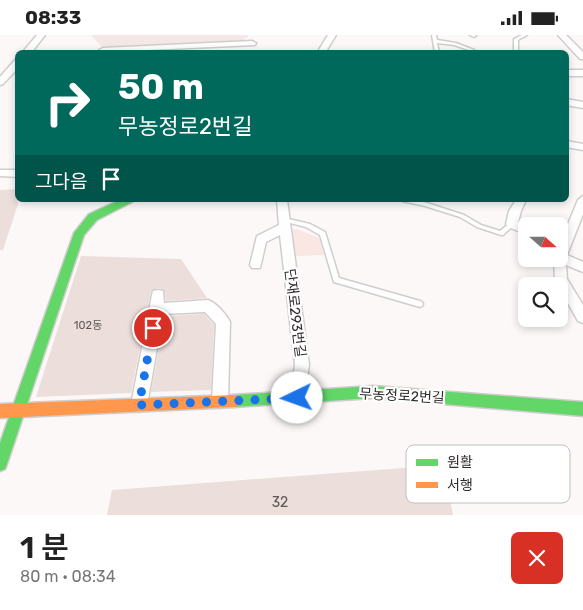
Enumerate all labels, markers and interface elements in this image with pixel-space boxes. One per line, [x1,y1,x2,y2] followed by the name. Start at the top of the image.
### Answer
[25,6,81,29] text: 08:33
[118,66,204,108] text: 50 m
[35,70,100,135] icon: right
[118,113,252,140] text: 무농정로2번길
[97,165,125,193] icon: arrive
[35,170,87,193] text: 그다음
[518,217,568,267] north arrow
[518,217,568,327] map controls
[281,268,309,358] street label: 단재로293번길
[518,277,568,327] button: search
[132,307,174,349] pin
[139,314,167,342] icon: arrive
[74,319,102,332] house number: 102동
[270,371,322,423] position arrow
[359,385,445,407] street label: 무농정로2번길
[406,445,570,503] legend
[447,454,473,471] text: 원활
[447,477,473,494] text: 서행
[272,494,288,511] house number: 32
[20,530,69,566] text: 1 분
[511,532,563,584] button: close
[20,567,116,586] text: 80 m · 08:34

